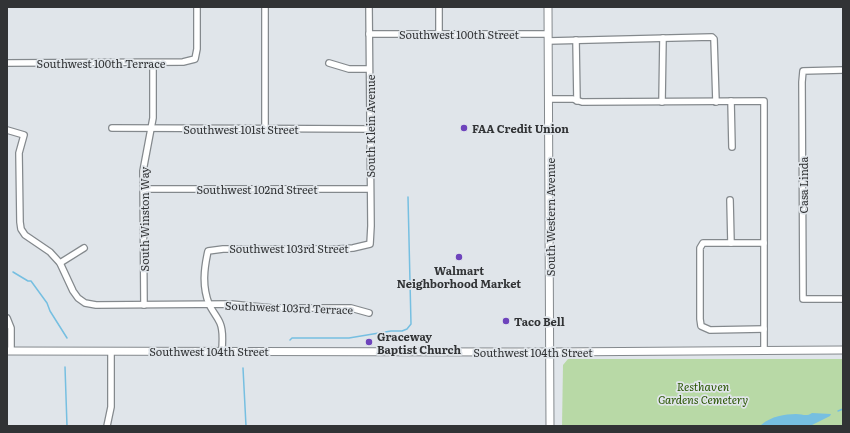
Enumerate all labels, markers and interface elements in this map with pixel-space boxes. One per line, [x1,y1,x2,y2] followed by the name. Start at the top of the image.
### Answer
[399,26,519,42] street label: Southwest 100th Street
[37,55,166,71] street label: Southwest 100th Terrace
[362,74,378,177] street label: South Klein Avenue
[472,120,569,136] place label: FAA Credit Union
[183,121,299,137] street label: Southwest 101st Street
[459,123,469,133] marker: FAA Credit Union
[795,156,811,214] street label: Casa Linda
[542,158,558,276] street label: South Western Avenue
[136,166,152,271] street label: South Winston Way
[196,181,318,197] street label: Southwest 102nd Street
[229,240,349,256] street label: Southwest 103rd Street
[454,252,464,262] marker: Walmart Neighborhood Market
[397,262,521,291] place label: Walmart Neighborhood Market
[225,297,354,317] street label: Southwest 103rd Terrace
[514,313,565,329] place label: Taco Bell
[501,316,511,326] marker: Taco Bell
[377,328,462,357] place label: Graceway Baptist Church
[364,337,374,347] marker: Graceway Baptist Church
[149,343,269,359] street label: Southwest 104th Street
[473,344,593,360] street label: Southwest 104th Street
[658,378,748,407] park label: Resthaven Gardens Cemetery

